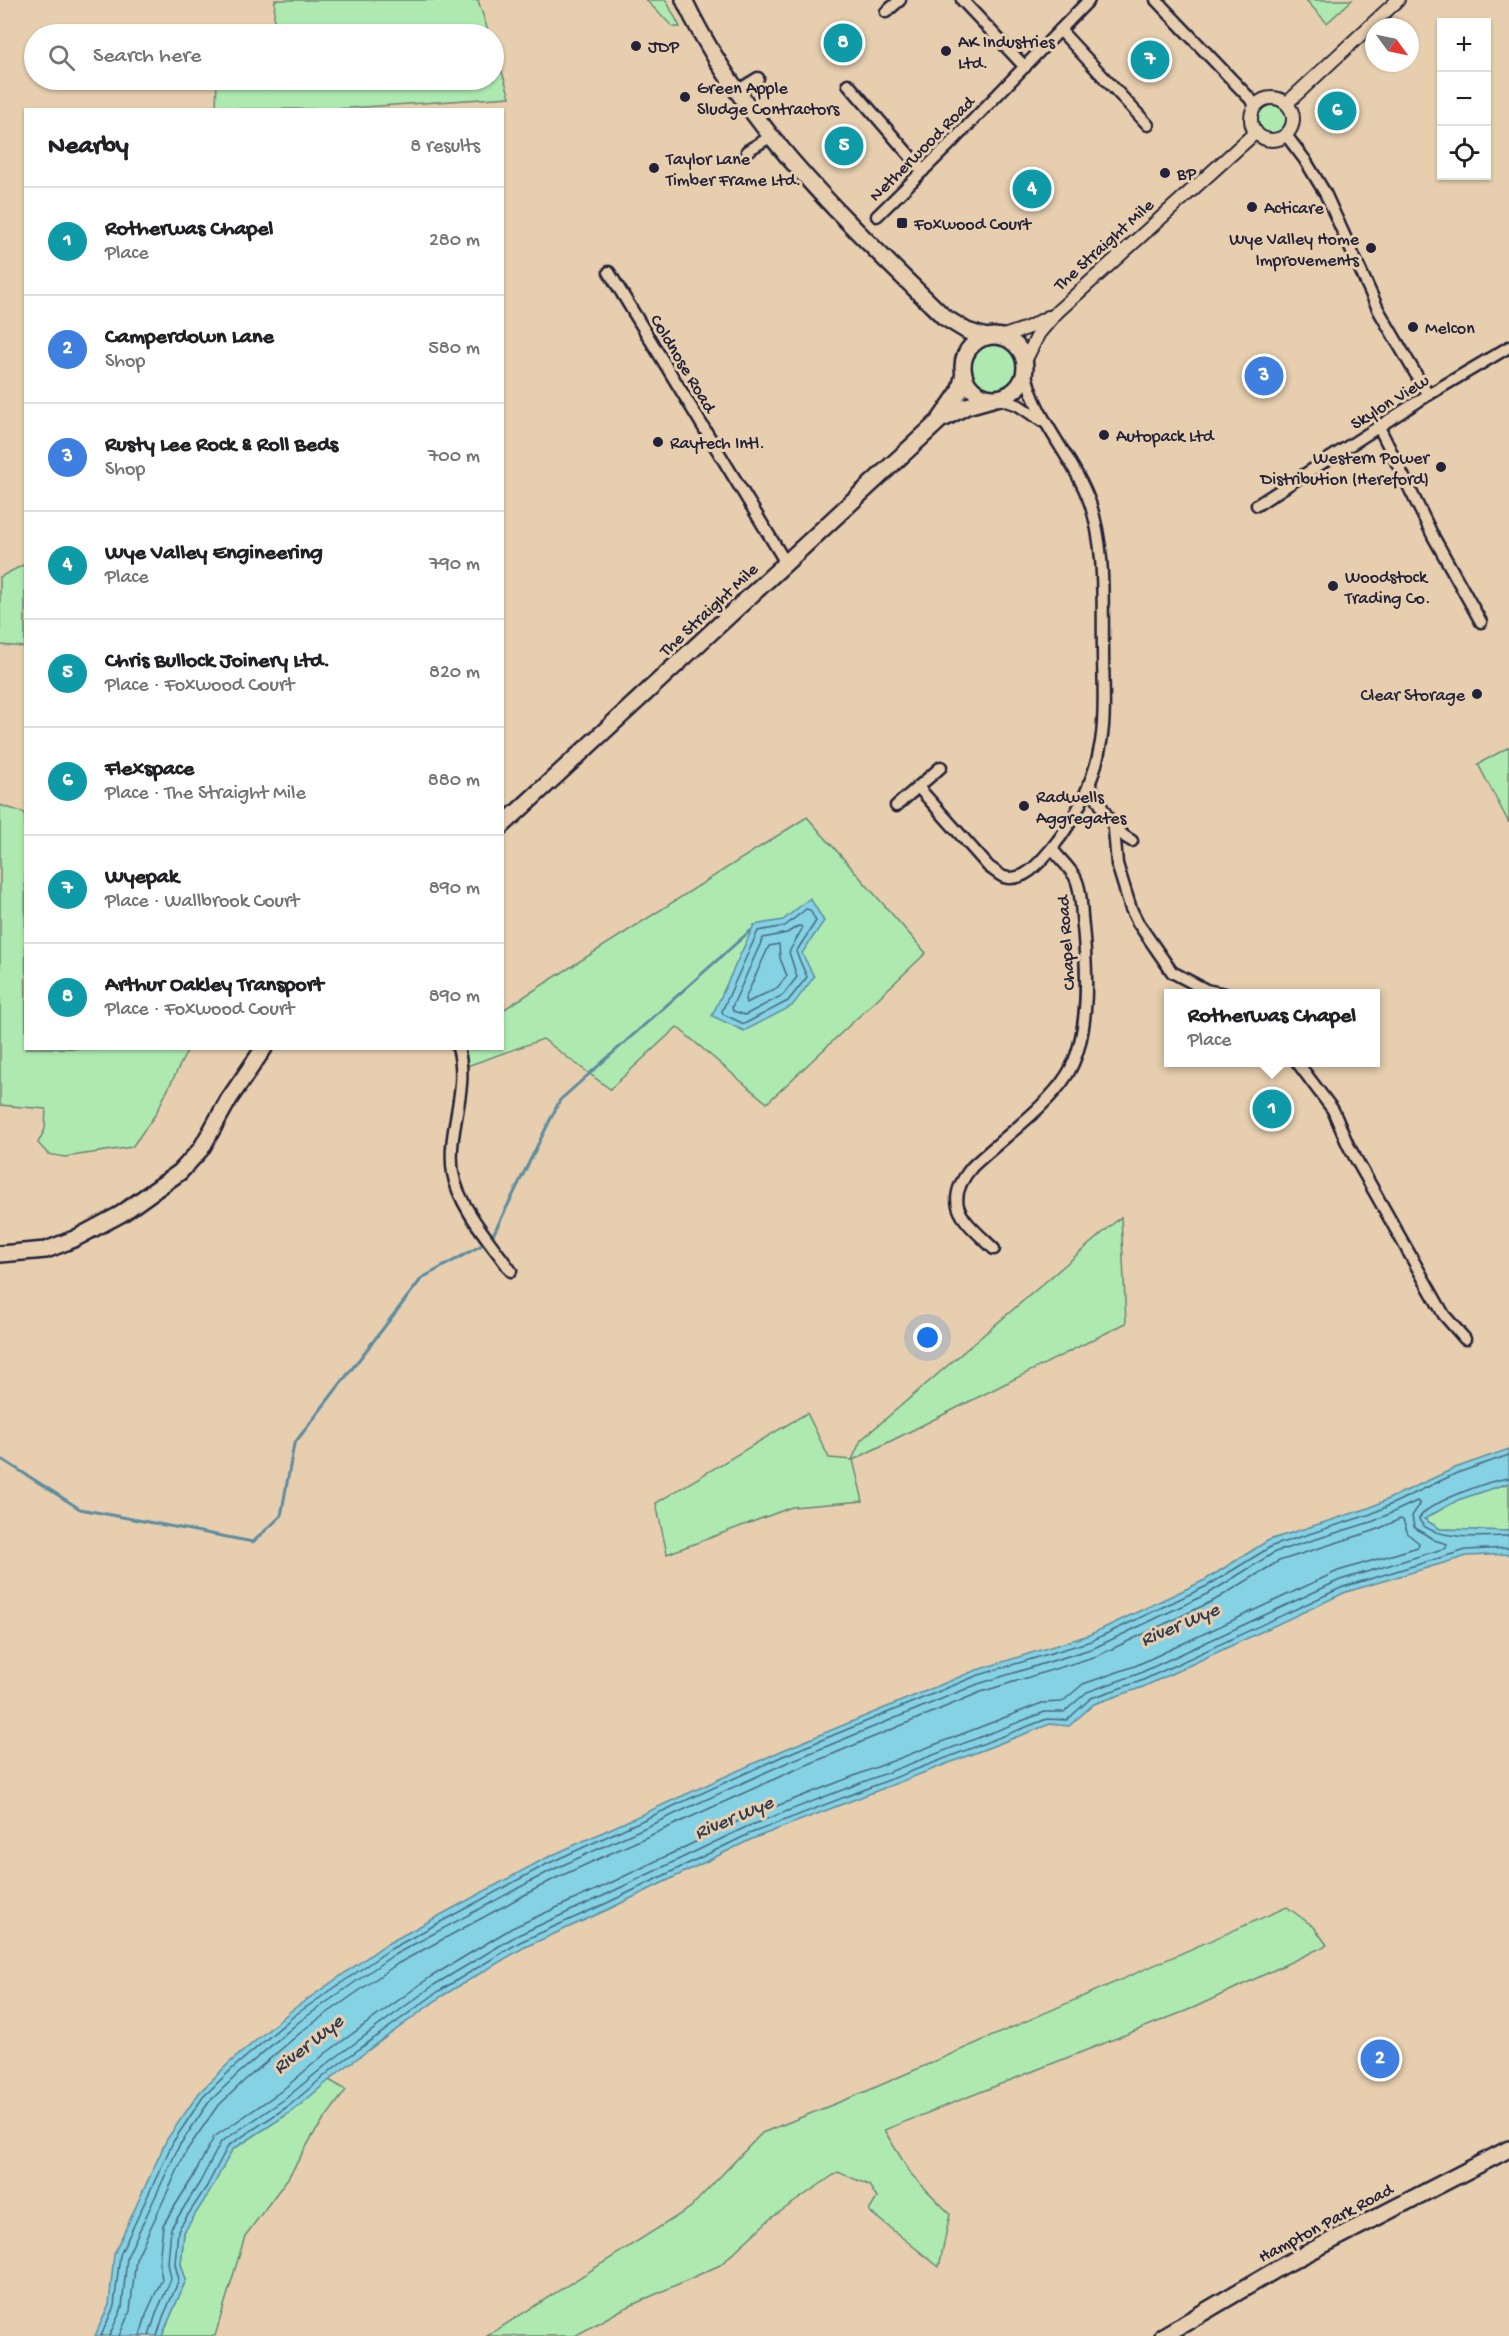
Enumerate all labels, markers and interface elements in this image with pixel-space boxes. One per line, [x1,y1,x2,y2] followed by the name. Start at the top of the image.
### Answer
[1365,18,1419,72] north arrow
[1437,18,1491,180] map controls
[1437,18,1491,72] button: +
[824,20,862,66] pin: 8
[24,24,504,90] search box
[958,33,1056,75] place label: AK Industries Ltd.
[648,38,680,59] place label: JDP
[1130,38,1170,82] pin: 7
[629,39,643,53] marker: JDP
[45,41,78,74] icon: search
[93,44,201,70] text: Search here
[939,44,953,58] marker: AK Industries Ltd.
[1437,72,1491,126] button: −
[697,79,841,121] place label: Green Apple Sludge Contractors
[1318,88,1356,134] pin: 6
[678,90,692,104] marker: Green Apple Sludge Contractors
[866,92,981,207] street label: Netherwood Road
[824,124,864,168] pin: 5
[1437,126,1491,180] button: locate
[48,132,129,163] text: Nearby
[410,136,480,159] text: 8 results
[665,150,801,192] place label: Taylor Lane Timber Frame Ltd.
[647,161,661,175] marker: Taylor Lane Timber Frame Ltd.
[1176,165,1197,186] place label: BP
[1012,166,1052,212] pin: 4
[1158,166,1172,180] marker: BP
[1050,195,1160,297] street label: The Straight Mile
[1264,199,1324,220] place label: Acticare
[1245,200,1259,214] marker: Acticare
[913,215,1032,236] place label: Foxwood Court
[895,216,909,230] marker: Foxwood Court
[105,217,273,243] text: Rotherwas Chapel
[63,230,72,253] text: 1
[429,230,480,253] text: 280 m
[1229,230,1360,272] place label: Wye Valley Home Improvements
[1364,241,1378,255] marker: Wye Valley Home Improvements
[105,243,149,266] text: Place
[644,311,720,419] street label: Coldnose Road
[1425,319,1475,340] place label: Melcon
[1406,320,1420,334] marker: Melcon
[105,325,274,351] text: Camperdown Lane
[63,338,72,361] text: 2
[428,338,480,361] text: 580 m
[105,351,145,374] text: Shop
[1244,354,1284,398] pin: 3
[1347,371,1433,435] street label: Skylon View
[1116,427,1215,448] place label: Autopack Ltd
[1097,428,1111,442] marker: Autopack Ltd
[105,433,338,459] text: Rusty Lee Rock & Roll Beds
[670,434,765,455] place label: Raytech Intl.
[651,435,665,449] marker: Raytech Intl.
[62,446,73,469] text: 3
[428,446,480,469] text: 700 m
[1260,449,1431,491] place label: Western Power Distribution (Hereford)
[105,459,145,482] text: Shop
[1434,460,1448,474] marker: Western Power Distribution (Hereford)
[105,541,323,567] text: Wye Valley Engineering
[63,554,72,577] text: 4
[429,554,480,577] text: 790 m
[655,559,764,663] street label: The Straight Mile
[105,567,149,590] text: Place
[1344,568,1431,610] place label: Woodstock Trading Co.
[1326,579,1340,593] marker: Woodstock Trading Co.
[105,649,330,675] text: Chris Bullock Joinery Ltd.
[62,662,73,685] text: 5
[429,662,480,685] text: 820 m
[105,675,294,698] text: Place · Foxwood Court
[1360,686,1466,707] place label: Clear Storage
[1470,687,1484,701] marker: Clear Storage
[105,757,194,783] text: Flexspace
[62,770,73,793] text: 6
[428,770,480,793] text: 880 m
[105,783,306,806] text: Place · The Straight Mile
[1036,788,1128,830] place label: Radwells Aggregates
[1017,799,1031,813] marker: Radwells Aggregates
[105,865,179,891] text: Wyepak
[62,878,73,901] text: 7
[429,878,480,901] text: 890 m
[105,891,299,914] text: Place · Wallbrook Court
[1054,893,1081,991] street label: Chapel Road
[105,973,323,999] text: Arthur Oakley Transport
[62,986,73,1009] text: 8
[429,986,480,1009] text: 890 m
[1164,989,1380,1067] popup
[105,999,294,1022] text: Place · Foxwood Court
[1188,1004,1356,1030] text: Rotherwas Chapel
[1188,1030,1231,1053] text: Place
[1252,1086,1292,1132] pin: 1
[913,1323,942,1352] your location
[1138,1599,1224,1653] water label: River Wye
[692,1792,778,1846] water label: River Wye
[269,2011,349,2080] water label: River Wye
[1360,2036,1400,2082] pin: 2
[1255,2179,1398,2269] street label: Hampton Park Road

